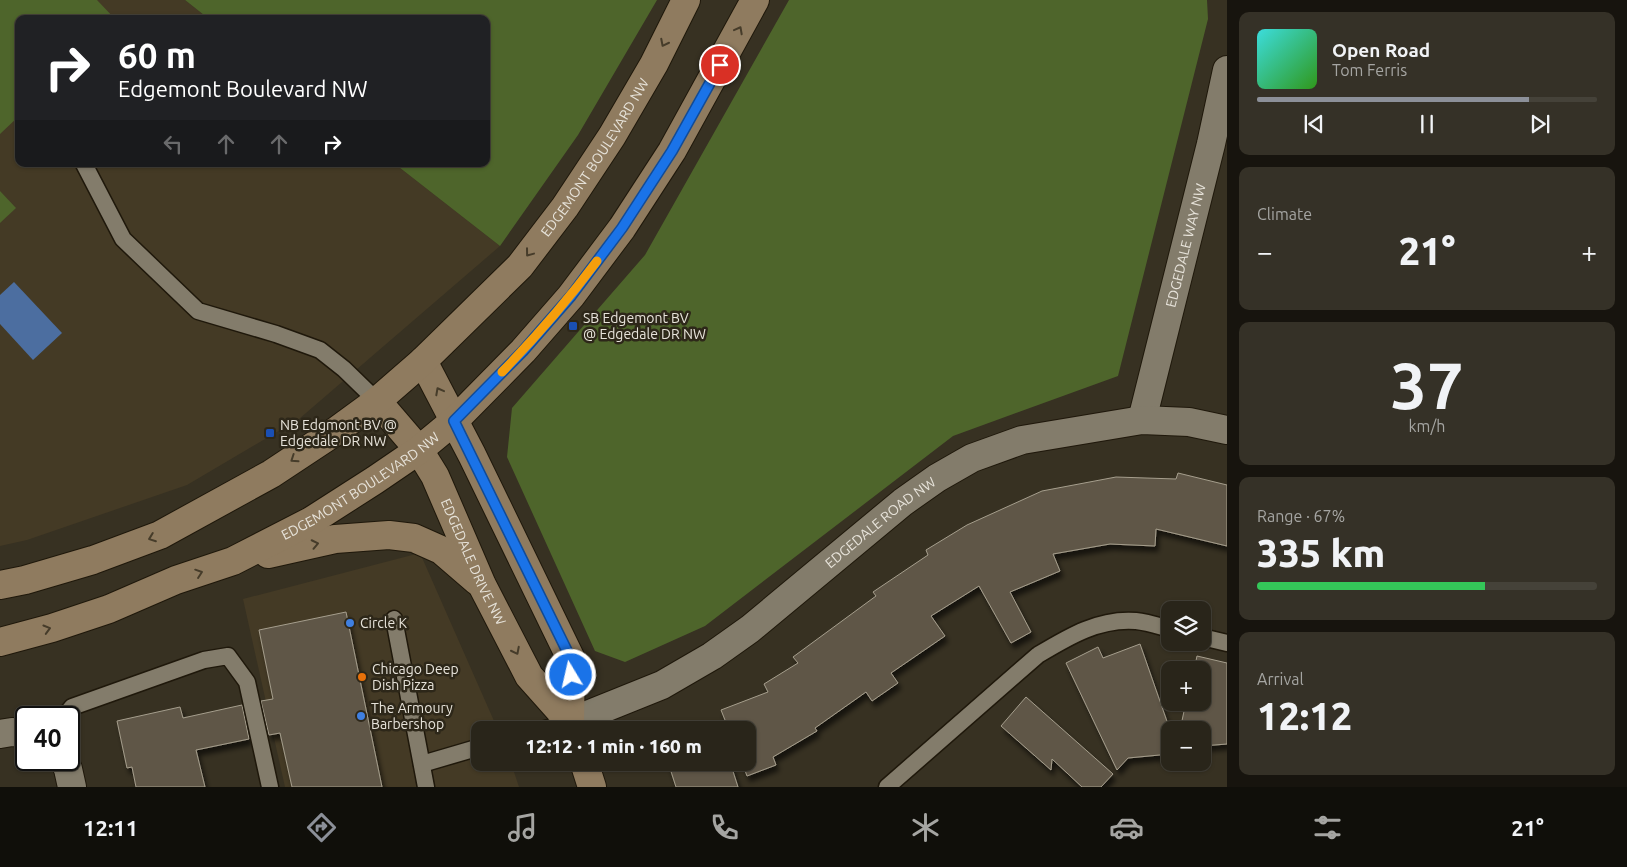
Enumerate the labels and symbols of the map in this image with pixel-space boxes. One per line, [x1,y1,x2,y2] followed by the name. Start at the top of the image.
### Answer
[733,26,743,35] one-way arrow
[660,38,670,47] one-way arrow
[699,44,741,86] pin
[537,75,652,240] street label: EDGEMONT BOULEVARD NW
[1162,182,1209,309] street label: EDGEDALE WAY NW
[527,247,535,256] one-way arrow
[583,310,706,342] place label: SB Edgemont BV @ Edgedale DR NW
[567,320,579,332] marker: SB Edgemont BV @ Edgedale DR NW
[435,387,445,396] one-way arrow
[280,417,397,449] place label: NB Edgmont BV @ Edgedale DR NW
[264,427,276,439] marker: NB Edgmont BV @ Edgedale DR NW
[279,429,442,543] street label: EDGEMONT BOULEVARD NW
[290,453,300,462] one-way arrow
[822,474,939,571] street label: EDGEDALE ROAD NW
[438,496,509,628] street label: EDGEDALE DRIVE NW
[148,532,157,542] one-way arrow
[310,539,319,549] one-way arrow
[194,568,203,578] one-way arrow
[360,615,407,631] place label: Circle K
[344,617,356,629] marker: Circle K
[42,625,51,635] one-way arrow
[510,646,520,655] one-way arrow
[544,648,596,700] position arrow
[372,661,459,693] place label: Chicago Deep Dish Pizza
[356,671,368,683] marker: Chicago Deep Dish Pizza
[371,700,453,732] place label: The Armoury Barbershop
[15,706,80,771] speed limit sign: 40
[355,710,367,722] marker: The Armoury Barbershop

